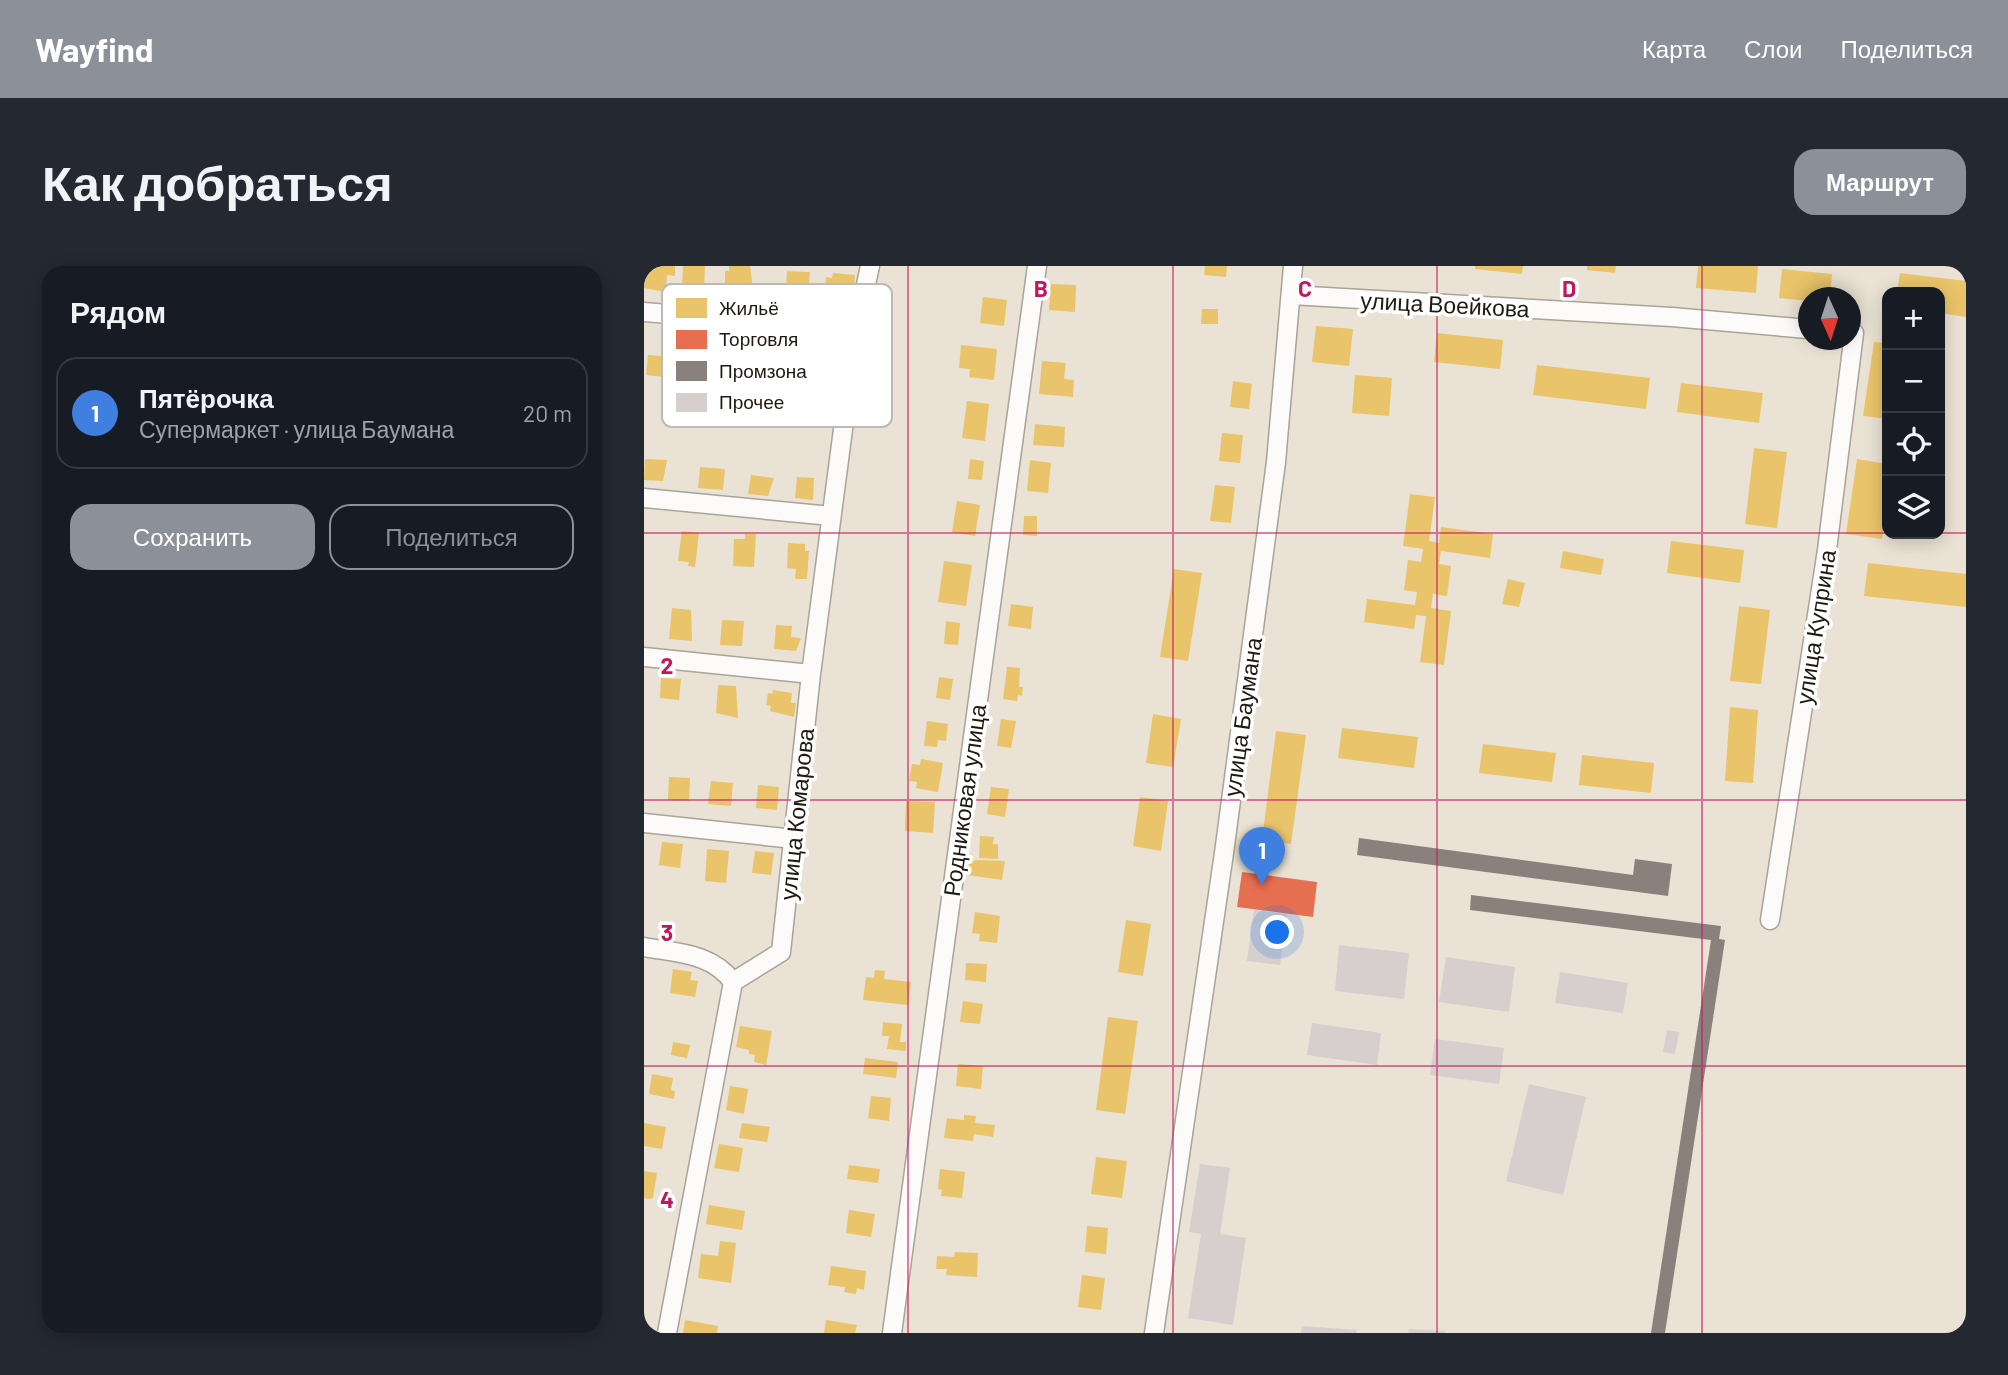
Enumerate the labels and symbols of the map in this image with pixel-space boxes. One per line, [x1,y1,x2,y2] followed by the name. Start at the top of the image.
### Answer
[1034,274,1048,302] text: B
[1298,274,1312,302] text: C
[1562,274,1576,302] text: D
[662,284,892,427] legend
[1360,286,1531,322] street label: улица Воейкова
[1798,287,1861,350] north arrow
[719,296,779,319] text: Жильё
[719,327,798,350] text: Торговля
[719,359,807,382] text: Промзона
[719,390,784,413] text: Прочее
[1789,547,1841,706] street label: улица Куприна
[1217,635,1267,799] street label: улица Баумана
[661,651,673,679] text: 2
[937,702,991,898] street label: Родниковая улица
[773,726,819,901] street label: улица Комарова
[1239,827,1285,885] pin: 1
[1260,915,1294,949] your location
[661,918,673,946] text: 3
[660,1185,674,1213] text: 4

